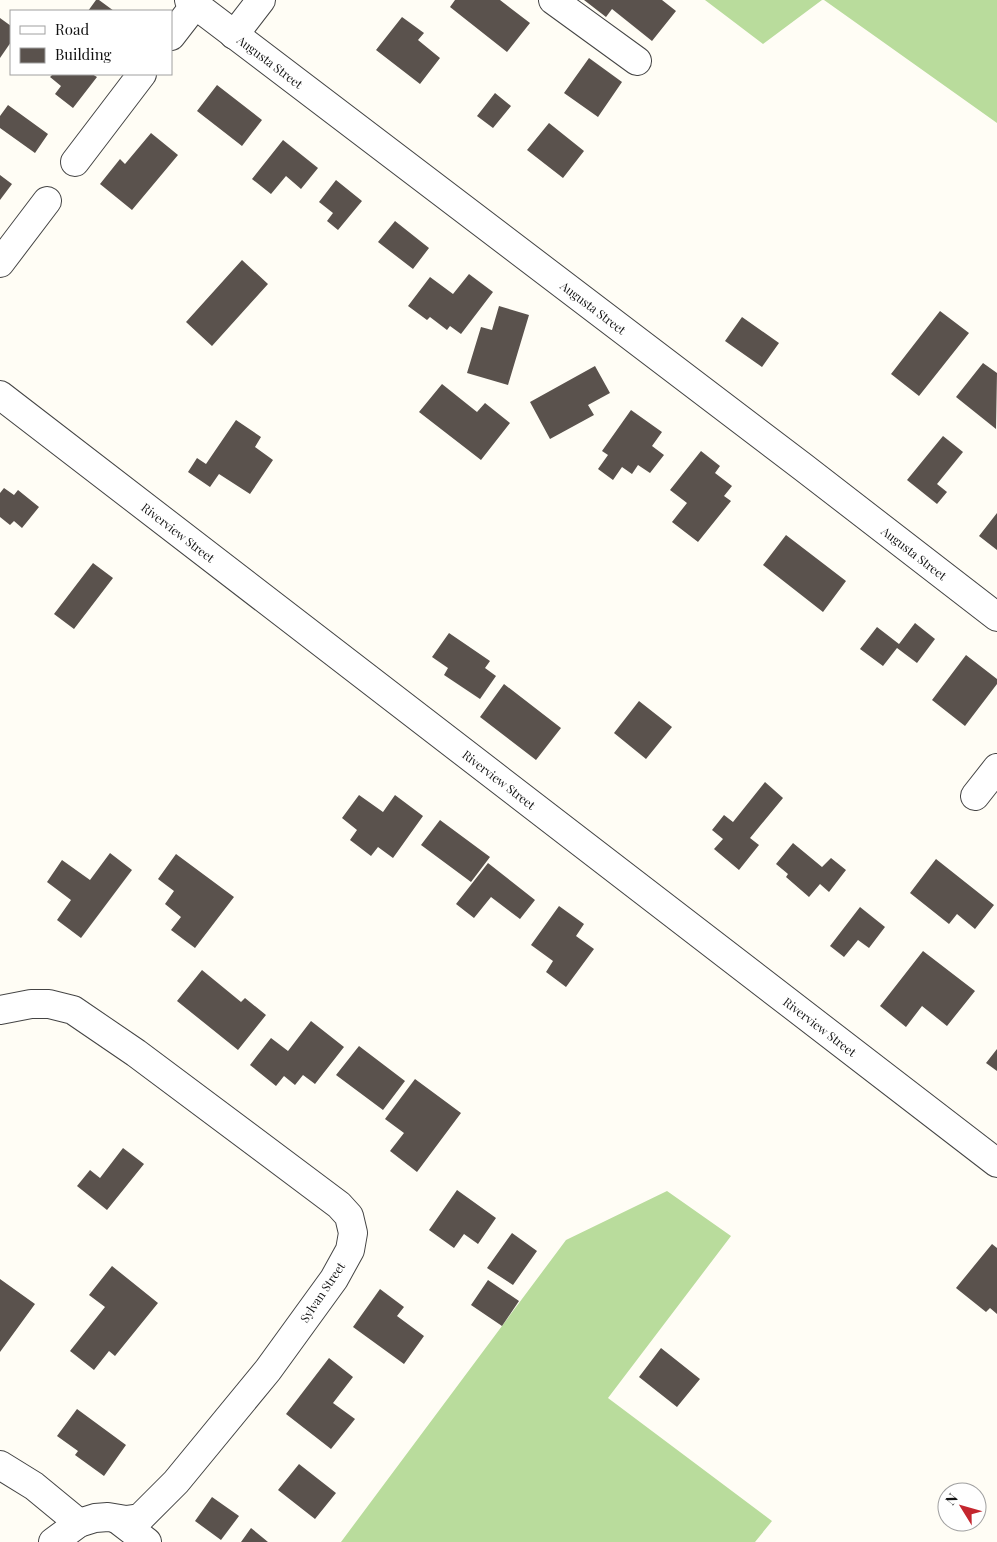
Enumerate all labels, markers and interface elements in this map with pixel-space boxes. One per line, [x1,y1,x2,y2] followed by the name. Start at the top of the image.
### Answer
[10,10,172,75] legend
[55,19,89,39] text: Road
[233,31,307,92] street label: Augusta Street
[55,44,112,64] text: Building
[557,277,630,338] street label: Augusta Street
[138,499,219,566] street label: Riverview Street
[878,522,951,584] street label: Augusta Street
[459,746,539,813] street label: Riverview Street
[780,993,860,1060] street label: Riverview Street
[296,1258,349,1325] street label: Sylvan Street
[937,1482,987,1532] north arrow
[941,1489,962,1509] text: N

